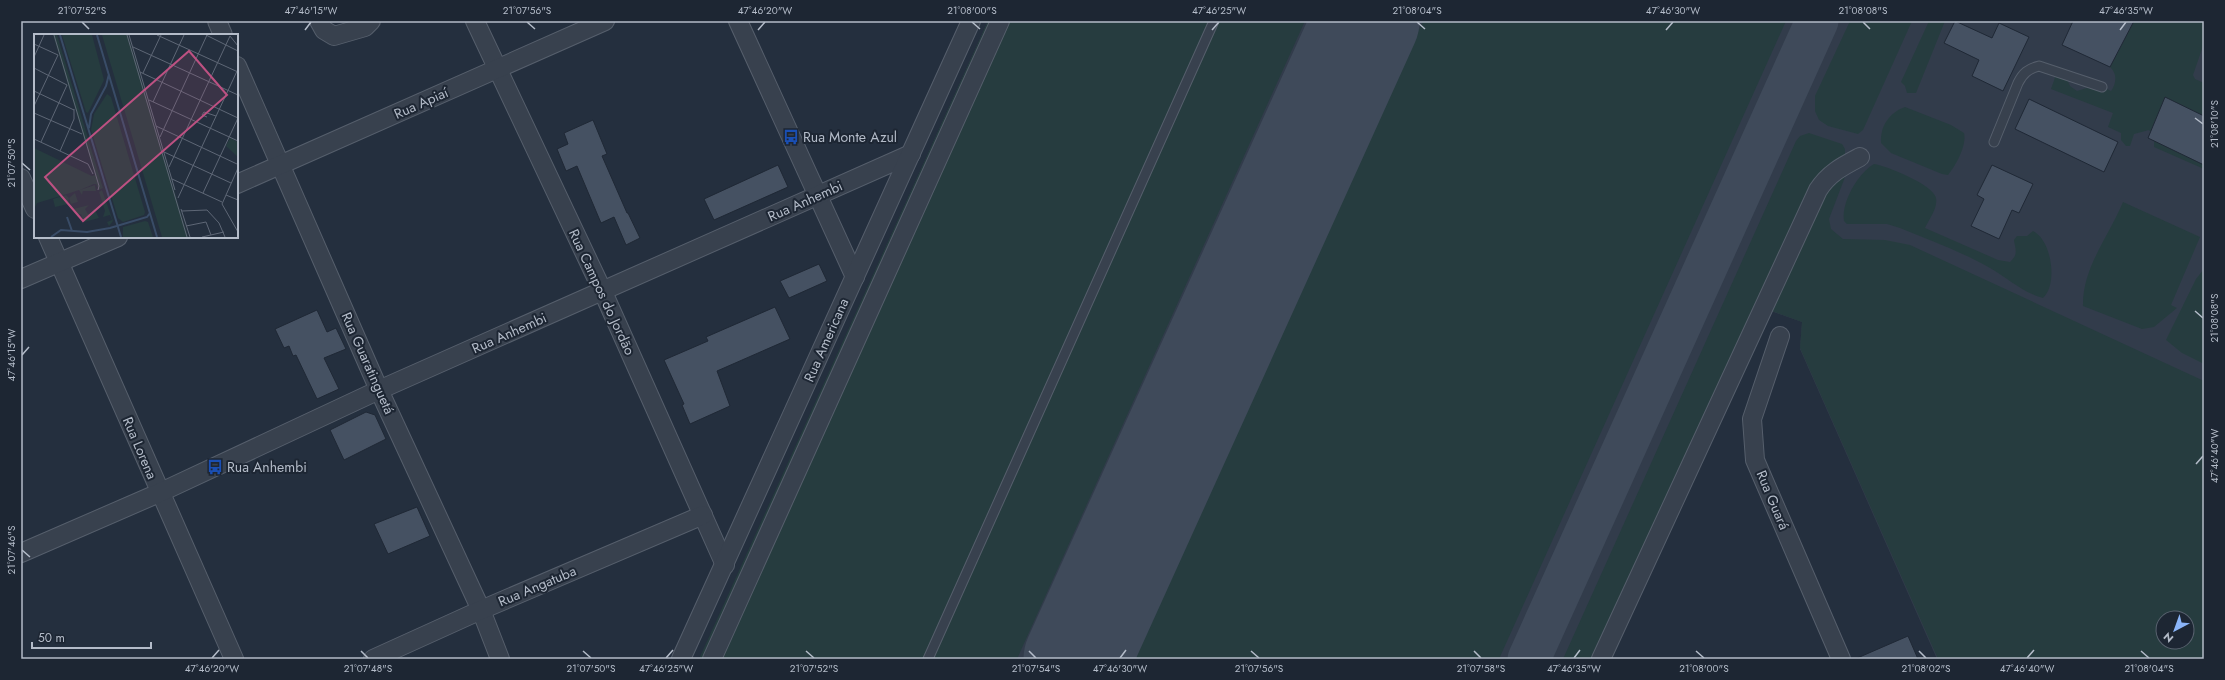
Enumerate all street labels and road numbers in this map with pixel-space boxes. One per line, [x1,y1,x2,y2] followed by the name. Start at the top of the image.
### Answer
[391,82,453,124] street label: Rua Apiaí
[764,176,846,226] street label: Rua Anhembi
[564,226,640,359] street label: Rua Campos do Jordão
[799,295,853,385] street label: Rua Americana
[468,308,550,358] street label: Rua Anhembi
[337,309,399,417] street label: Rua Guaratinguetá
[118,414,162,482] street label: Rua Lorena
[1752,467,1794,533] street label: Rua Guará
[495,561,579,611] street label: Rua Angatuba

